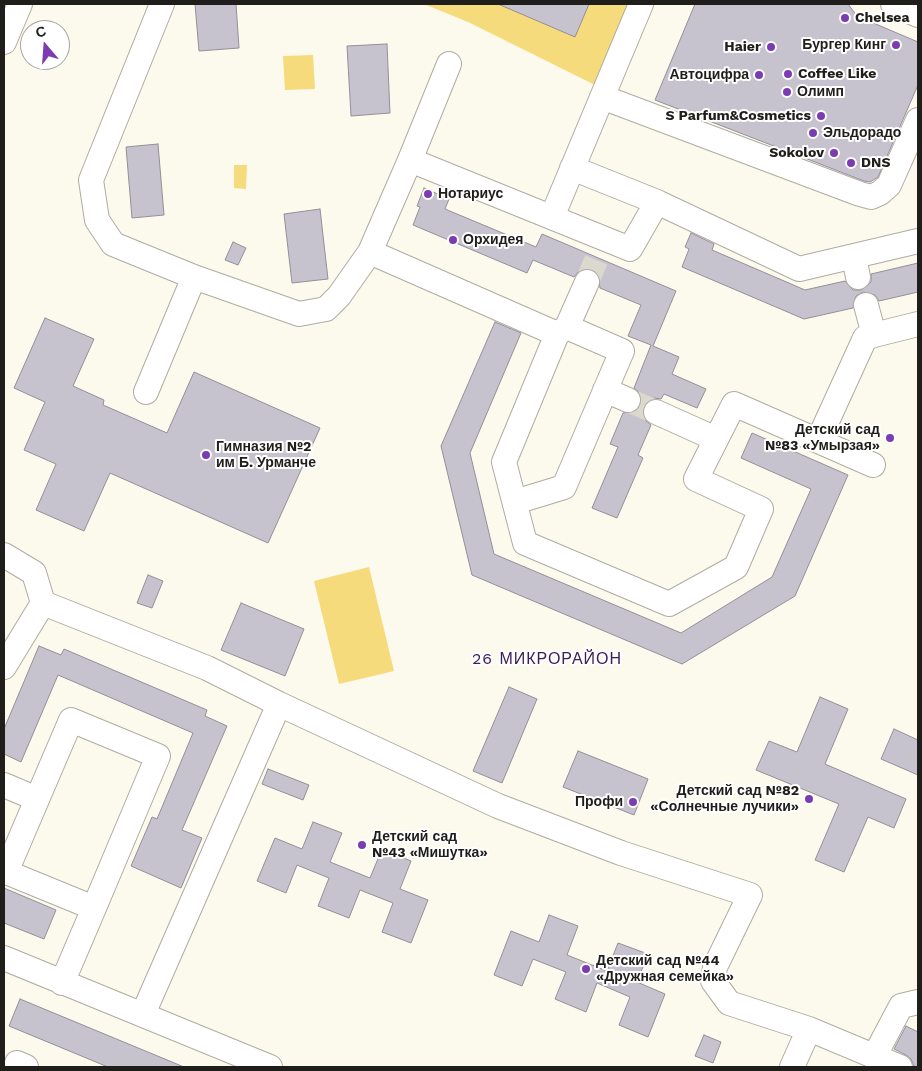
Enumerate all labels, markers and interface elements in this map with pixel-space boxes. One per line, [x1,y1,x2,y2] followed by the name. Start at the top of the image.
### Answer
[855,10,910,26] place label: Chelsea
[839,12,851,24] marker: Chelsea
[20,20,70,70] north arrow
[33,23,48,41] text: С
[802,37,886,53] place label: Бургер Кинг
[724,39,761,55] place label: Haier
[890,39,902,51] marker: Бургер Кинг
[765,41,777,53] marker: Haier
[798,66,876,82] place label: Coffee Like
[669,67,749,83] place label: Автоцифра
[782,68,794,80] marker: Coffee Like
[753,69,765,81] marker: Автоцифра
[797,84,844,100] place label: Олимп
[781,86,793,98] marker: Олимп
[665,108,811,124] place label: S Parfum&Cosmetics
[815,110,827,122] marker: S Parfum&Cosmetics
[823,125,901,141] place label: Эльдорадо
[807,127,819,139] marker: Эльдорадо
[769,145,824,161] place label: Sokolov
[828,147,840,159] marker: Sokolov
[861,155,890,171] place label: DNS
[845,157,857,169] marker: DNS
[438,186,503,202] place label: Нотариус
[422,188,434,200] marker: Нотариус
[463,232,523,248] place label: Орхидея
[447,234,459,246] marker: Орхидея
[765,422,880,454] place label: Детский сад №83 «Умырзая»
[884,432,896,444] marker: Детский сад №83 «Умырзая»
[216,439,316,472] place label: Гимназия №2 им Б. Урманче
[200,449,212,461] marker: Гимназия №2 им Б. Урманче
[470,649,624,669] district label: 26 МИКРОРАЙОН
[650,783,799,816] place label: Детский сад №82 «Солнечные лучики»
[803,793,815,805] marker: Детский сад №82 «Солнечные лучики»
[575,794,623,810] place label: Профи
[627,796,639,808] marker: Профи
[372,829,488,862] place label: Детский сад №43 «Мишутка»
[356,839,368,851] marker: Детский сад №43 «Мишутка»
[596,953,734,986] place label: Детский сад №44 «Дружная семейка»
[580,963,592,975] marker: Детский сад №44 «Дружная семейка»

